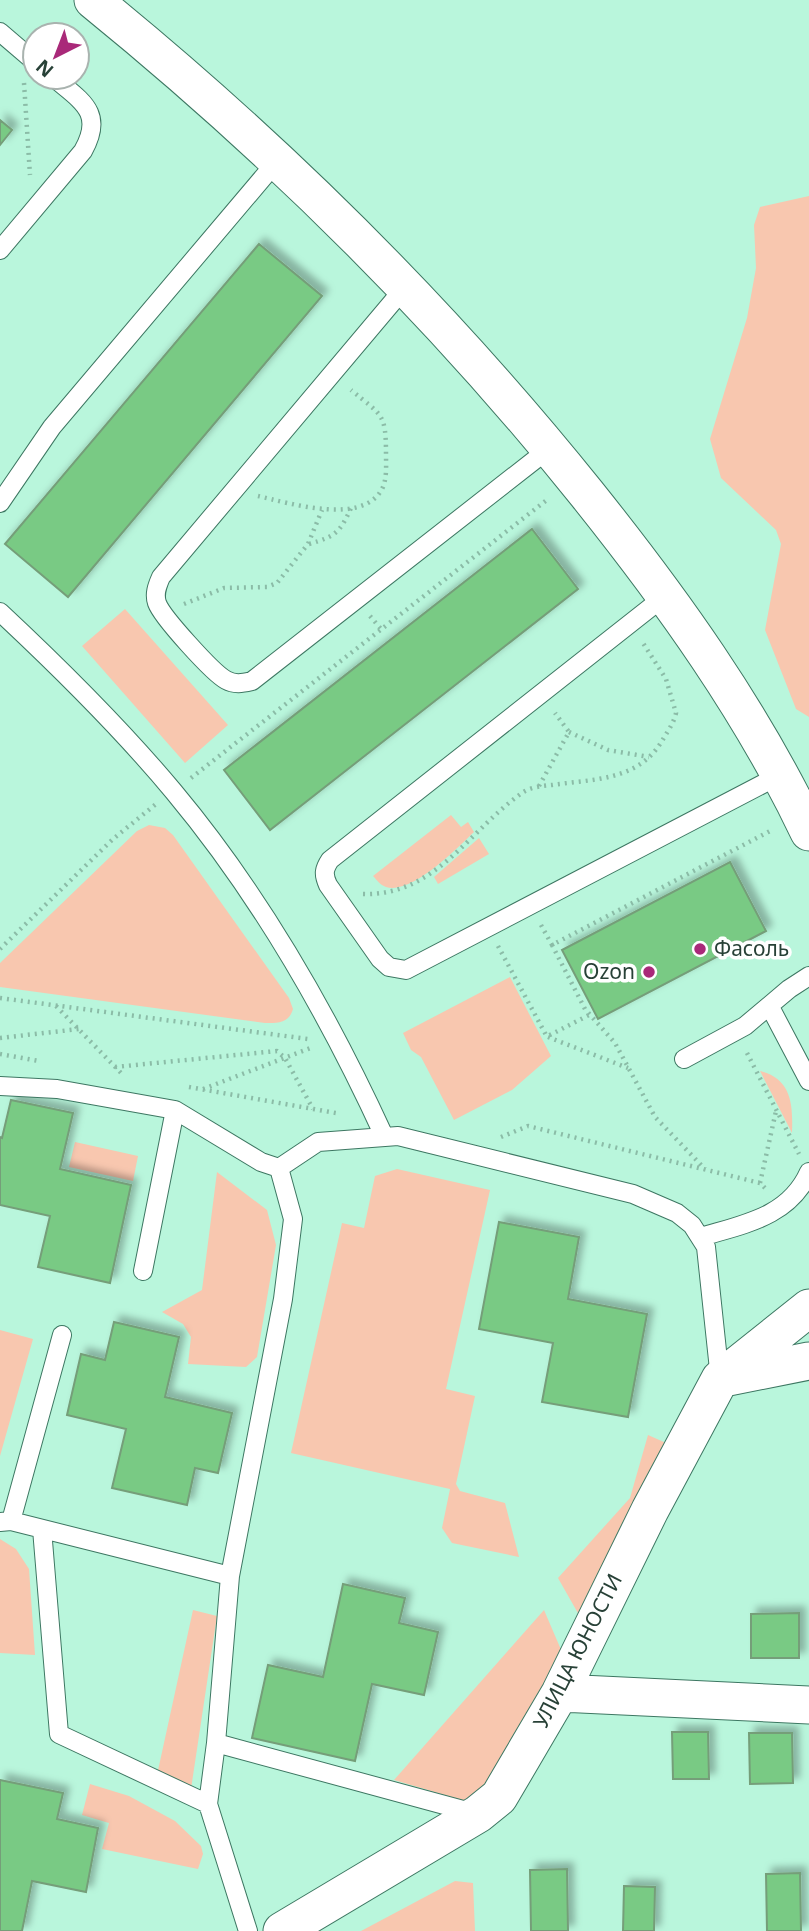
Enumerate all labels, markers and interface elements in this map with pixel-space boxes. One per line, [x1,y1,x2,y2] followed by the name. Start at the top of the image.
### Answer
[21,21,91,91] north arrow
[30,54,59,83] text: N
[714,934,789,962] place label: Фасоль
[692,941,708,957] marker: Фасоль
[583,957,635,985] place label: Ozon
[641,964,657,980] marker: Ozon
[526,1569,628,1732] street label: УЛИЦА ЮНОСТИ

